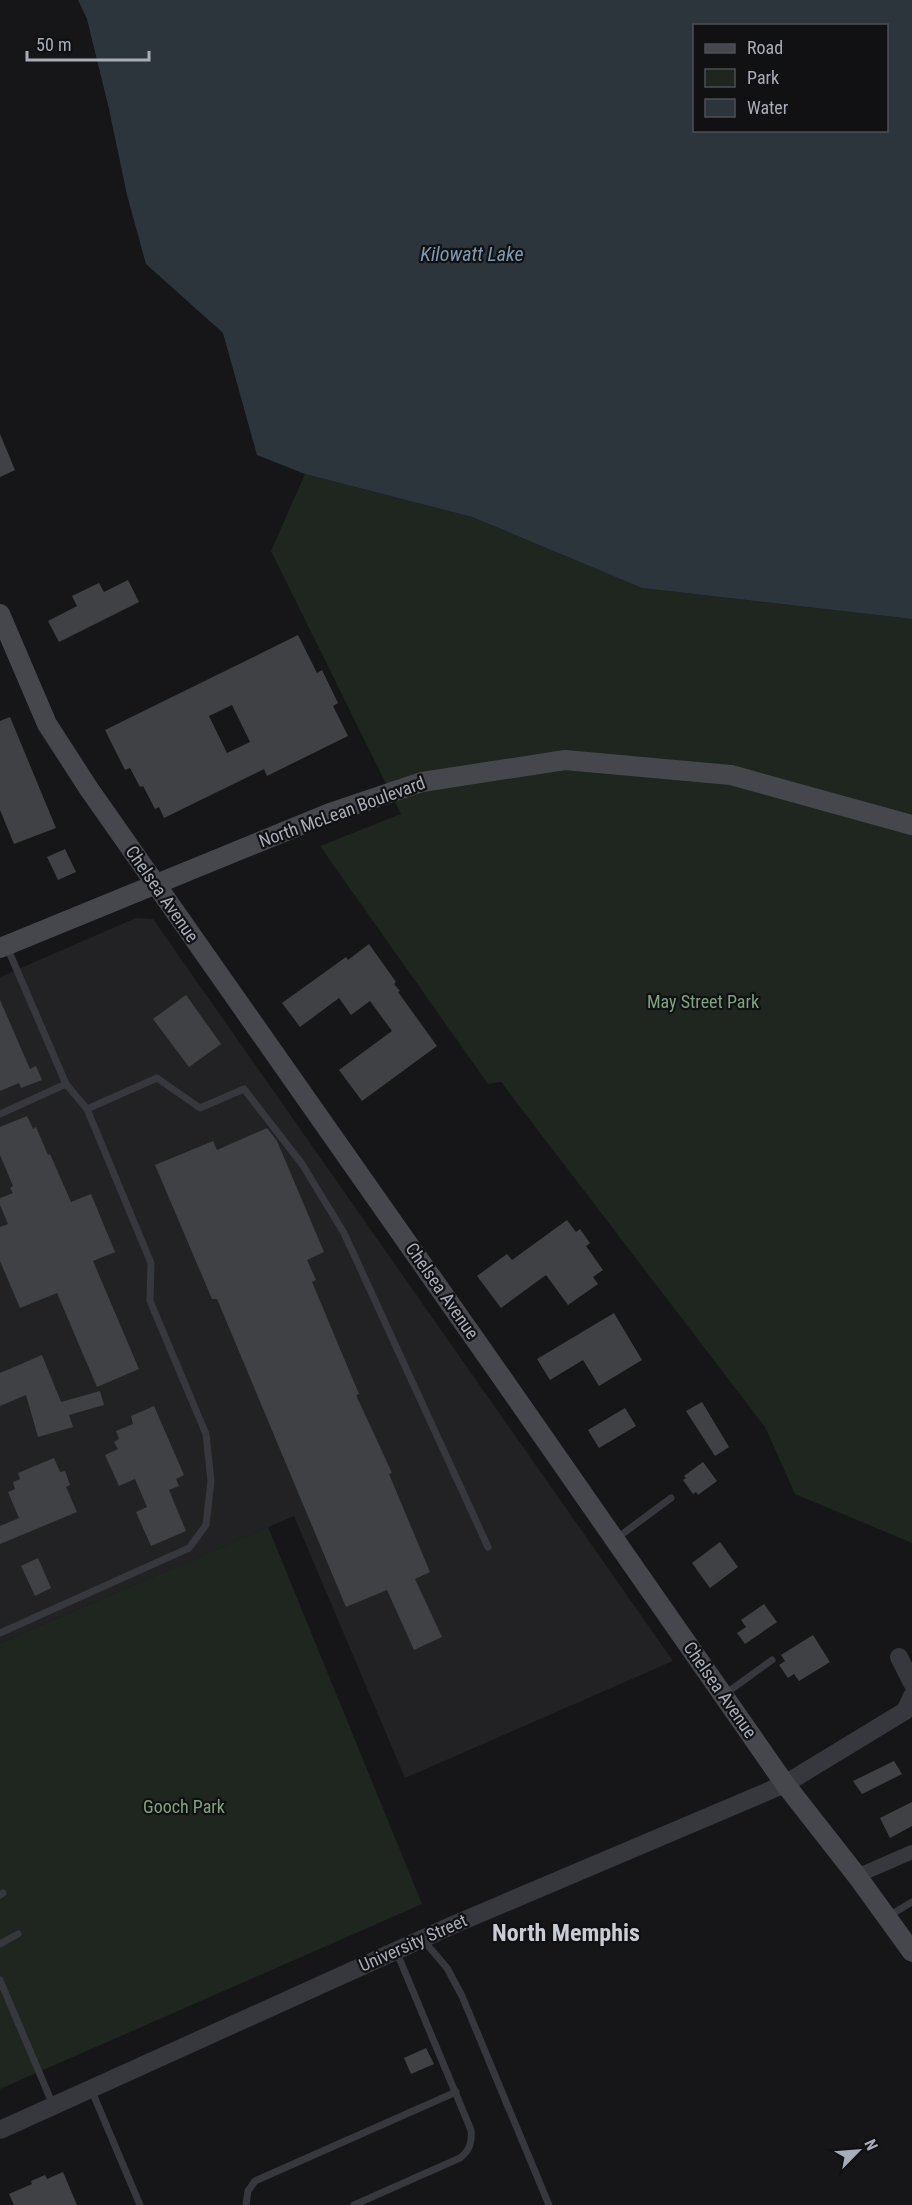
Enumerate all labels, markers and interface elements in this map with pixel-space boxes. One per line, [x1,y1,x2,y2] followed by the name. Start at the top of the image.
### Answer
[27,24,148,62] scale bar
[693,24,888,132] legend
[36,34,71,55] text: 50 m
[747,37,783,58] text: Road
[747,67,779,88] text: Park
[747,97,789,118] text: Water
[420,242,524,266] water label: Kilowatt Lake
[256,772,428,851] street label: North McLean Boulevard
[121,842,203,946] street label: Chelsea Avenue
[647,991,759,1012] park label: May Street Park
[401,1239,483,1343] street label: Chelsea Avenue
[679,1638,761,1742] street label: Chelsea Avenue
[143,1796,225,1817] park label: Gooch Park
[356,1909,470,1976] street label: University Street
[492,1919,640,1947] district label: North Memphis
[828,2121,888,2181] north arrow
[860,2136,882,2153] text: N

